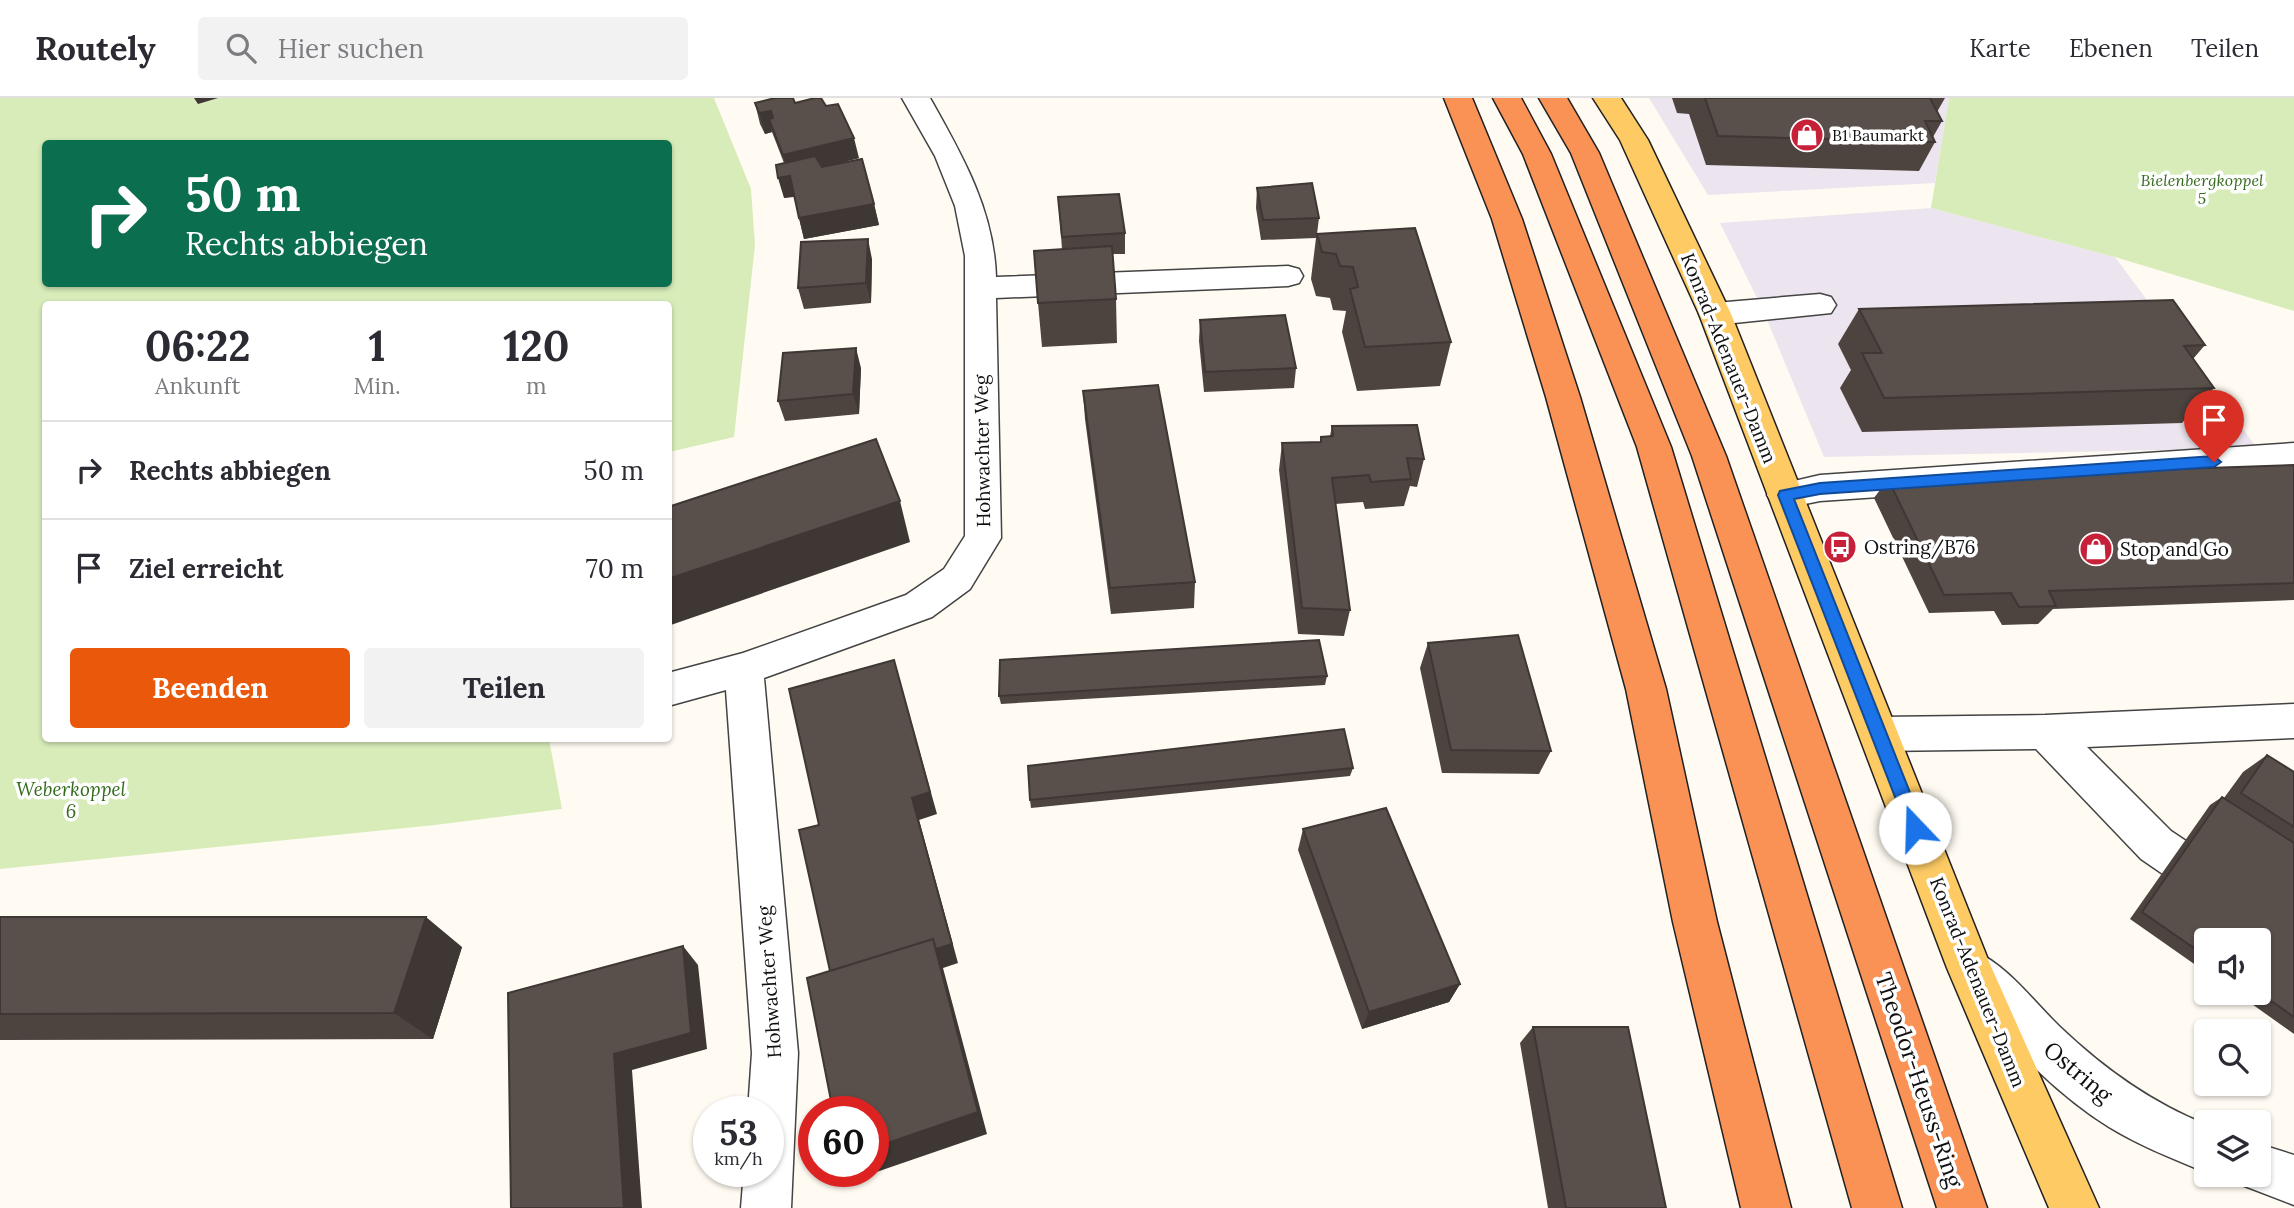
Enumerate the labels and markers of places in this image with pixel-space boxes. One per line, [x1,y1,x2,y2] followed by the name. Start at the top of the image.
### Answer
[1788,116,1826,154] shop icon: B1 Baumarkt
[1832,125,1925,145] place label: B1 Baumarkt
[2184,390,2244,462] pin
[1821,528,1859,566] bus stop icon: Ostring/B76
[2077,530,2115,568] shop icon: Stop and Go
[1864,535,1976,560] place label: Ostring/B76
[2120,537,2229,561] place label: Stop and Go

